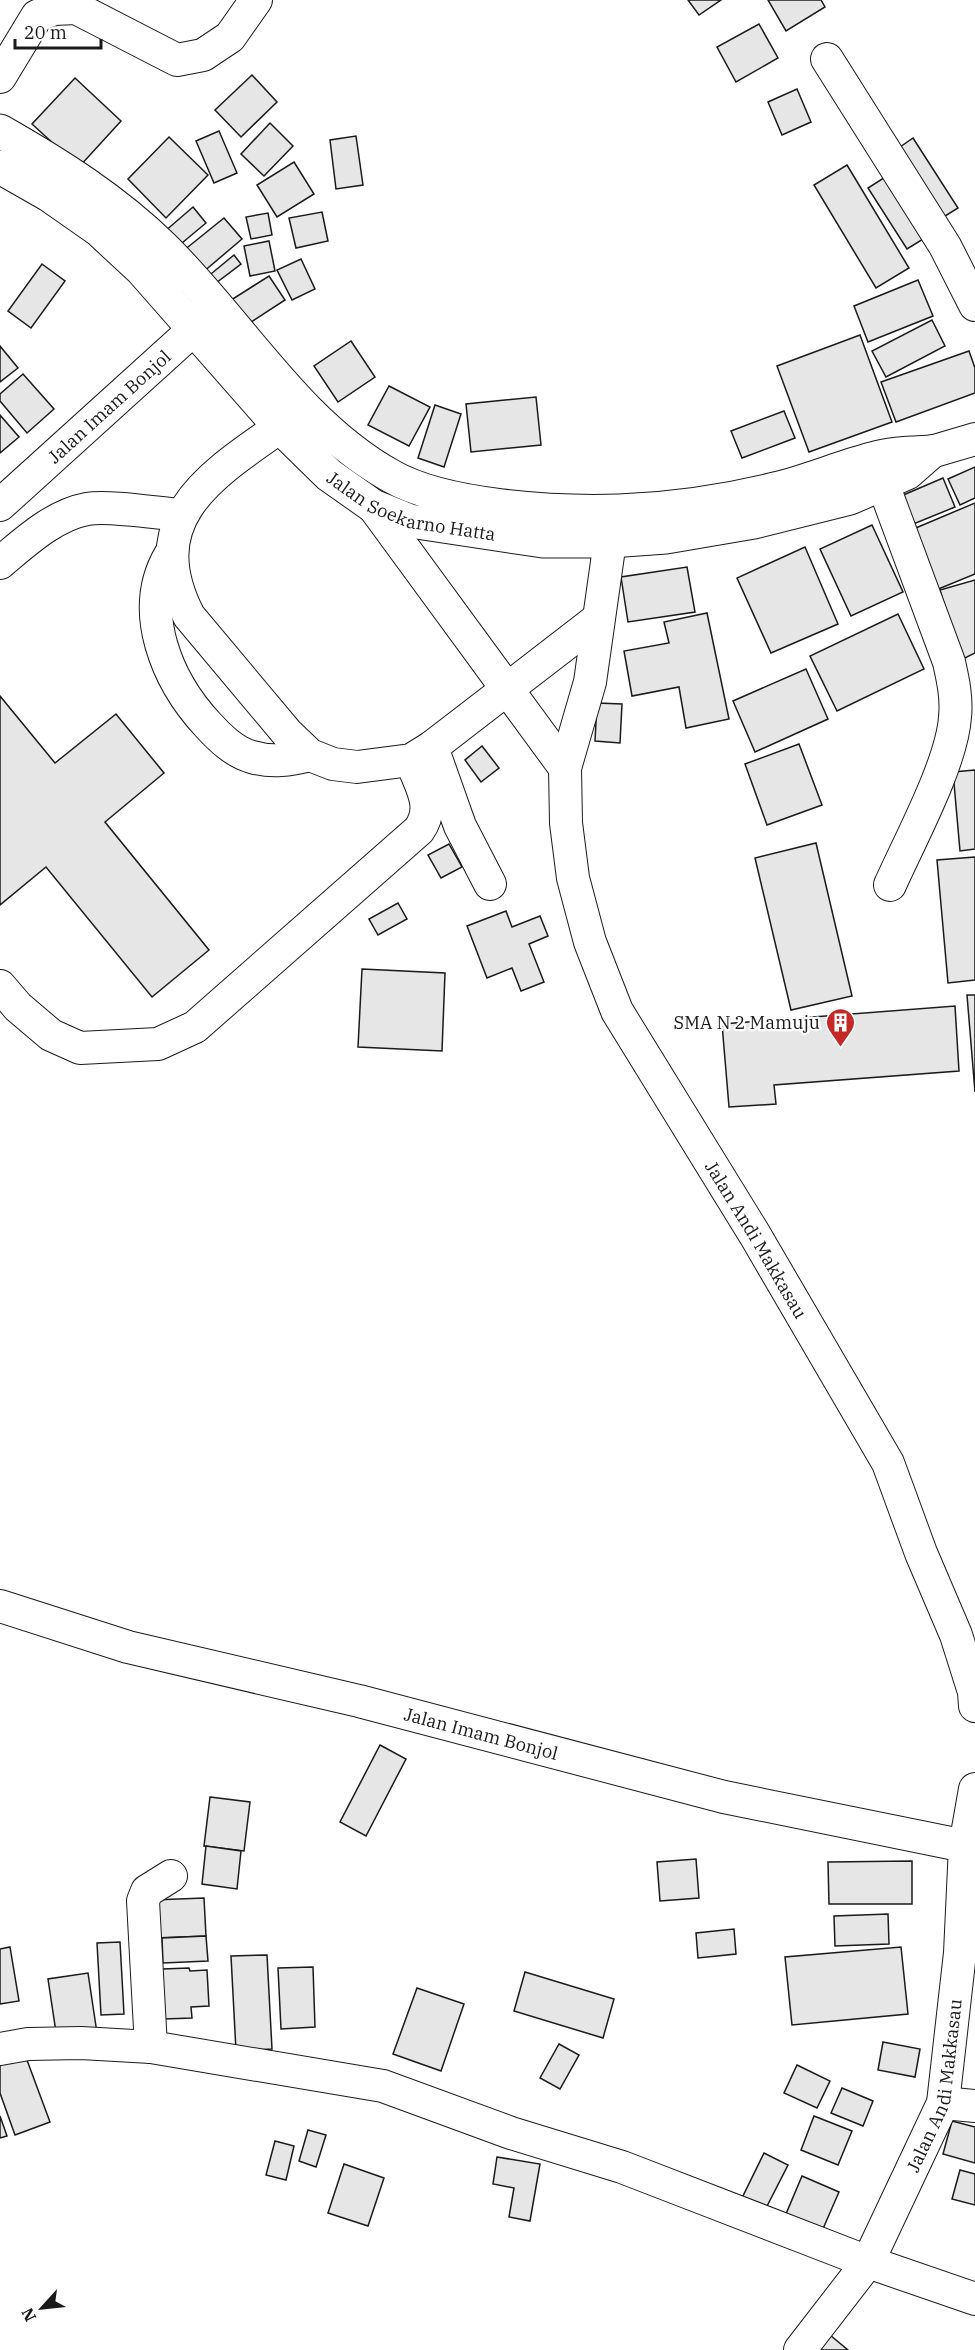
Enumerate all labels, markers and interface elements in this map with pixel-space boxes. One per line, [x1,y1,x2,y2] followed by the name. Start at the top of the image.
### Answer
[15,12,100,50] scale bar
[24,21,67,44] text: 20 m
[43,345,175,468] street label: Jalan Imam Bonjol
[323,466,497,545] street label: Jalan Soekarno Hatta
[825,1006,857,1048] building icon: SMA N 2 Mamuju
[674,1011,820,1034] place label: SMA N 2 Mamuju
[700,1156,812,1322] street label: Jalan Andi Makkasau
[402,1702,561,1764] street label: Jalan Imam Bonjol
[901,1998,966,2176] street label: Jalan Andi Makkasau
[12,2278,72,2338] north arrow
[17,2305,40,2325] text: N

